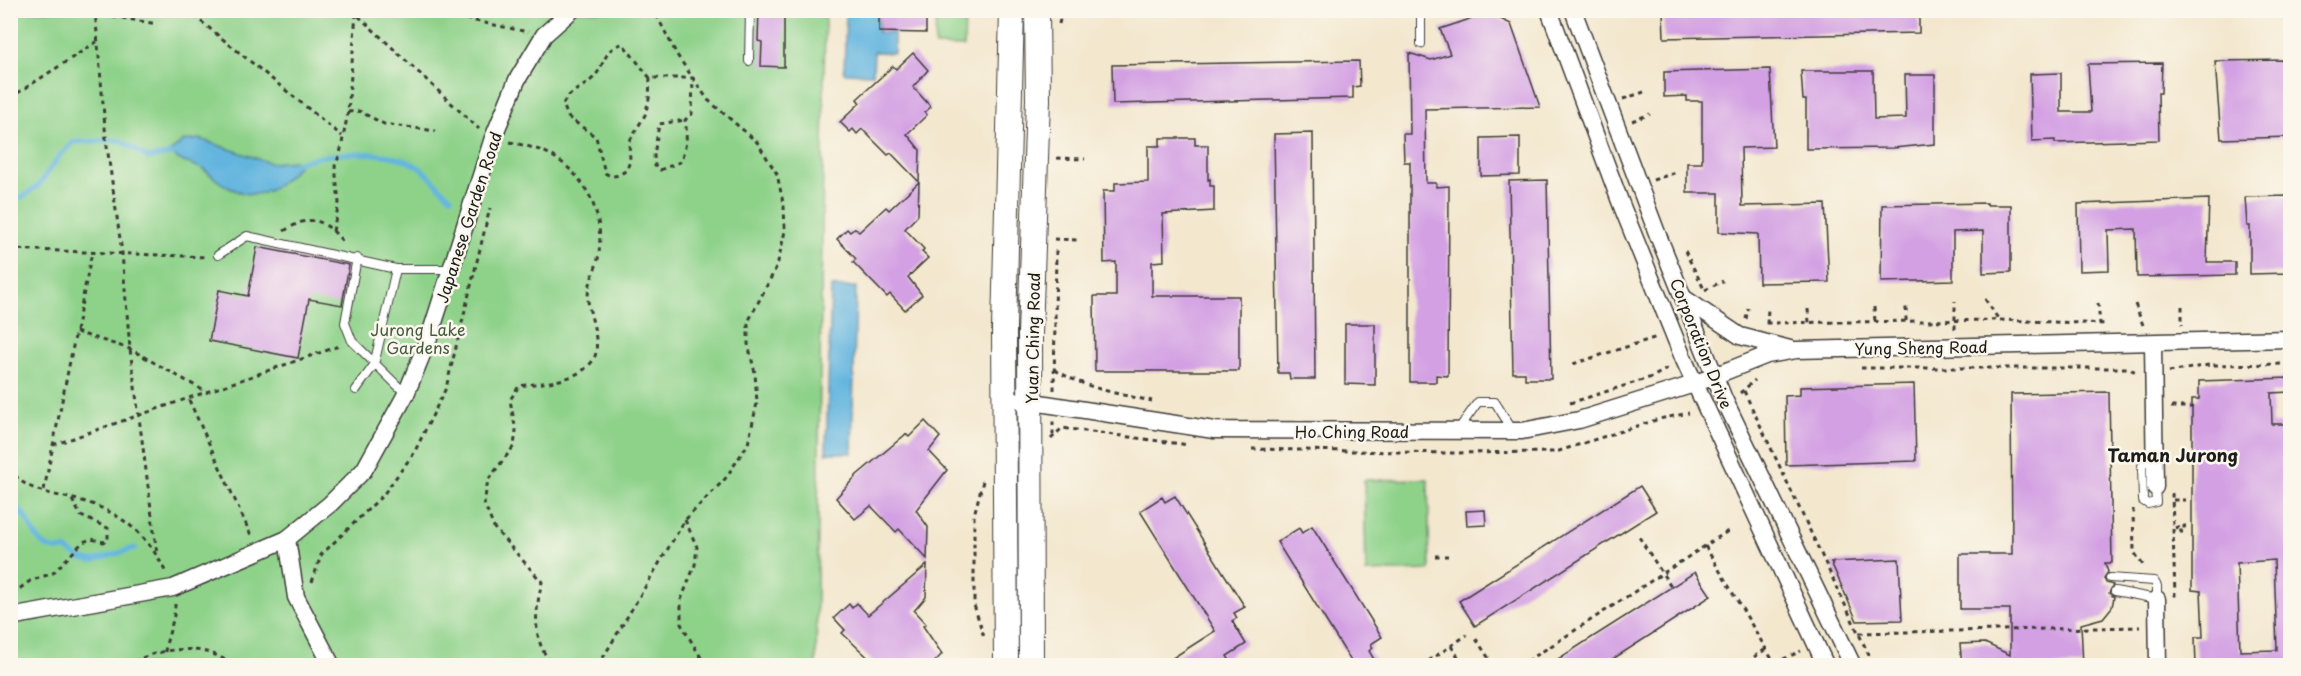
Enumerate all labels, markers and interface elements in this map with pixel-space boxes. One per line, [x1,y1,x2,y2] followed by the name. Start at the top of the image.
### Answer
[429,128,507,306] street label: Japanese Garden Road
[1019,272,1045,404] street label: Yuan Ching Road
[1665,274,1739,412] street label: Corporation Drive
[370,317,466,359] park label: Jurong Lake Gardens
[1854,334,1988,360] street label: Yung Sheng Road
[1295,419,1409,443] street label: Ho Ching Road
[2108,441,2239,468] district label: Taman Jurong

